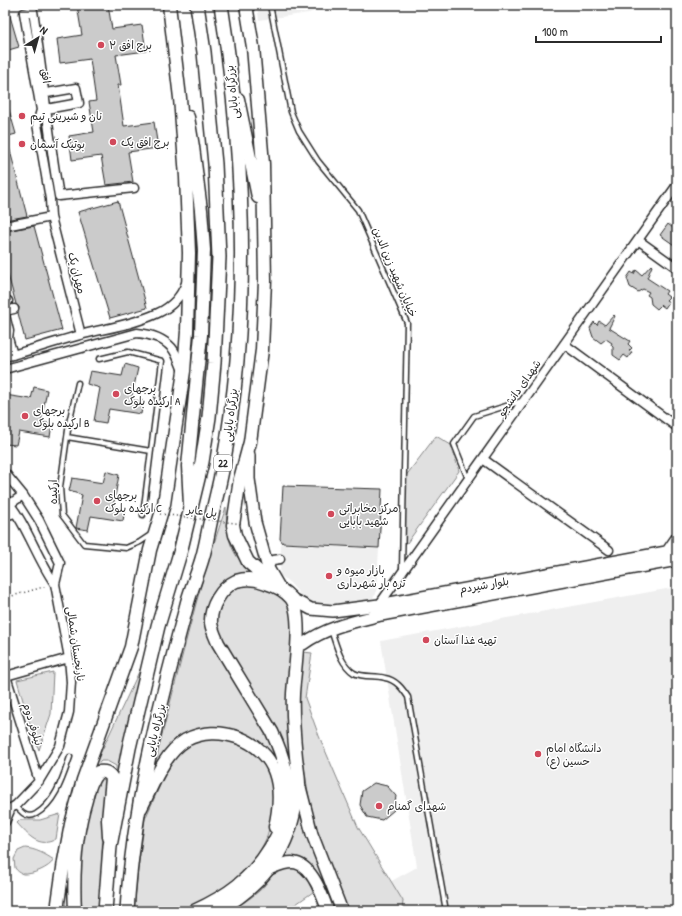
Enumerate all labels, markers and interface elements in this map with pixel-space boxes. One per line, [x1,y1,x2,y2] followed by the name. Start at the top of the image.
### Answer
[18,18,58,58] north arrow
[536,18,661,44] scale bar
[37,23,51,37] text: N
[542,23,568,40] text: 100 m
[109,38,152,53] place label: برج افق ۲
[96,40,106,50] marker: برج افق ۲
[222,64,243,120] street label: بزرگراه بابایی
[38,68,54,84] street label: افق
[30,109,102,125] place label: نان و شیرینی تیم
[17,111,27,121] marker: نان و شیرینی تیم
[121,135,169,150] place label: برج افق یک
[30,137,85,152] place label: بوتیک آسمان
[108,137,118,147] marker: برج افق یک
[17,139,27,149] marker: بوتیک آسمان
[369,225,420,319] street label: خیابان شهید زین الدین
[65,251,89,295] street label: مهران یک
[494,357,544,420] street label: شهدای دانشجو
[124,381,181,409] place label: برجهای ارکیده بلوک A
[220,387,241,443] street label: بزرگراه بابایی
[111,389,121,399] marker: برجهای ارکیده بلوک A
[33,403,90,431] place label: برجهای ارکیده بلوک B
[20,411,30,421] marker: برجهای ارکیده بلوک B
[214,455,232,471] road number: 22
[46,480,60,504] street label: ارکیده
[105,488,162,516] place label: برجهای ارکیده بلوک C
[92,496,102,506] marker: برجهای ارکیده بلوک C
[339,501,398,529] place label: مرکز مخابراتی شهید بابایی
[185,502,218,521] street label: پل عابر
[326,509,336,519] marker: مرکز مخابراتی شهید بابایی
[336,563,406,591] place label: بازار میوه و تره بار شهرداری
[324,571,334,581] marker: بازار میوه و تره بار شهرداری
[458,574,510,598] street label: بلوار شیردم
[63,605,88,683] street label: نارنجستان شمالی
[434,633,497,647] place label: تهیه غذا آستان
[421,635,431,645] marker: تهیه غذا آستان
[18,701,46,748] street label: نیلوفر دوم
[142,702,169,758] street label: بزرگراه بابایی
[546,741,602,770] place label: دانشگاه امام حسین (ع)
[533,749,543,759] marker: دانشگاه امام حسین (ع)
[387,799,446,815] place label: شهدای گمنام
[374,801,384,811] marker: شهدای گمنام

